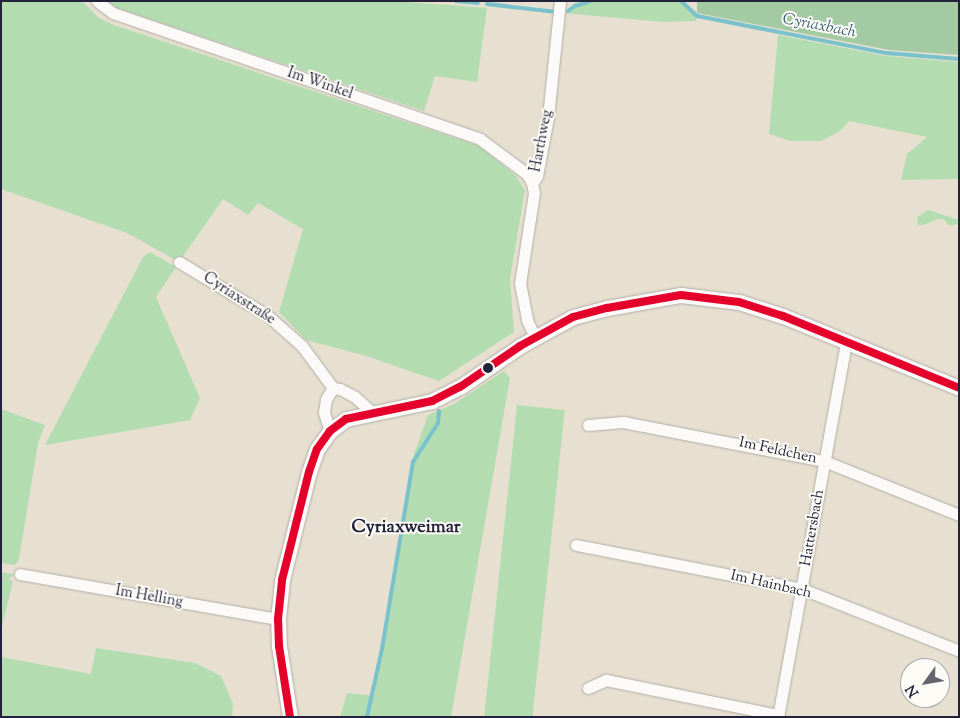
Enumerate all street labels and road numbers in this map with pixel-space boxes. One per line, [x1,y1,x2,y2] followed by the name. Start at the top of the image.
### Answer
[285,64,355,104] street label: Im Winkel
[527,108,557,174] street label: Harthweg
[199,269,279,329] street label: Cyriaxstraße
[737,434,819,468] street label: Im Feldchen
[797,488,829,568] street label: Hattersbach
[729,567,813,603] street label: Im Hainbach
[114,582,184,612] street label: Im Helling

